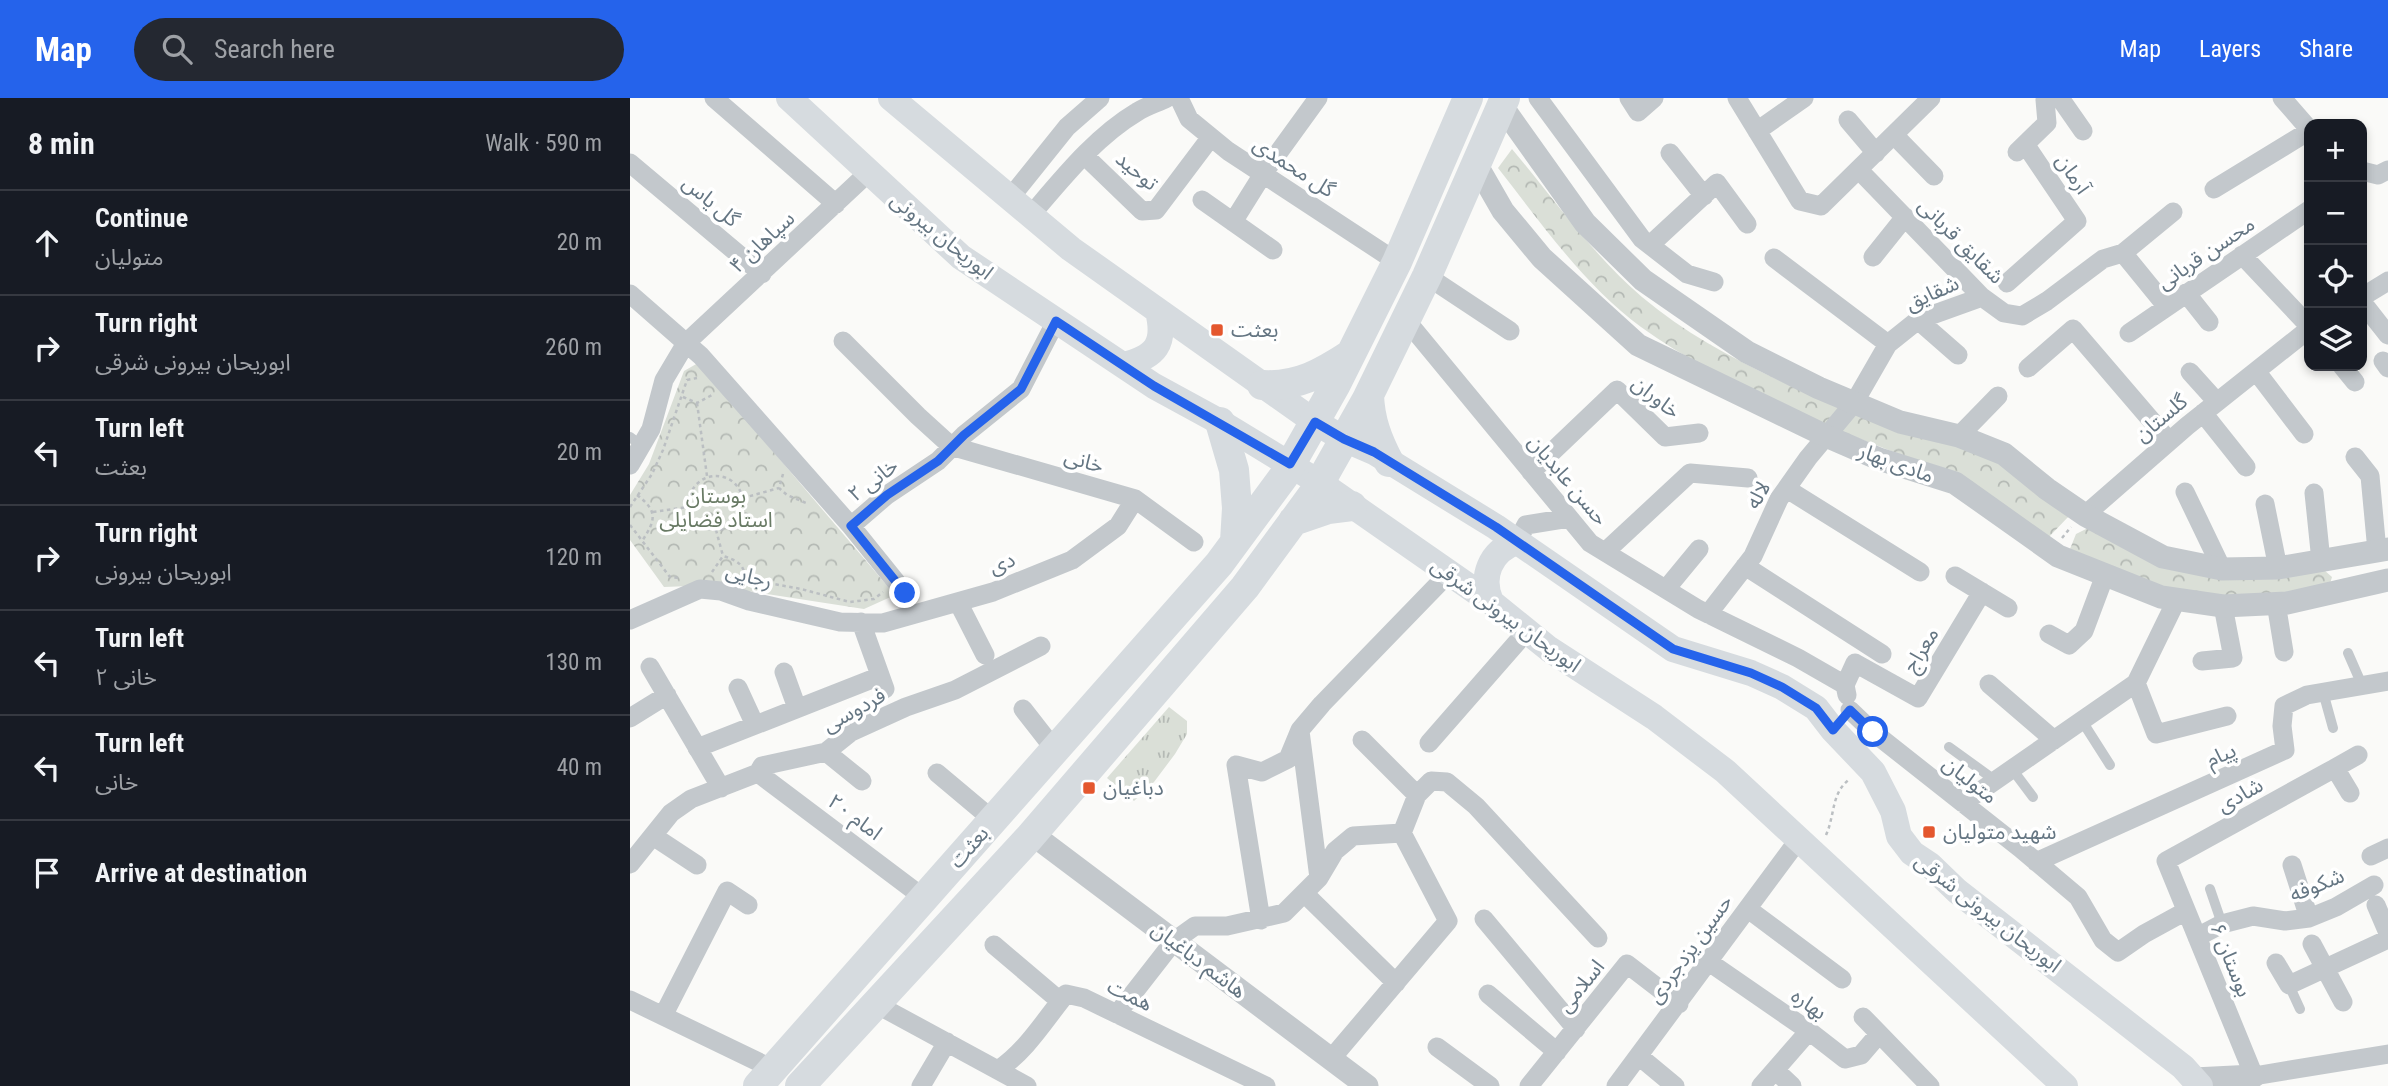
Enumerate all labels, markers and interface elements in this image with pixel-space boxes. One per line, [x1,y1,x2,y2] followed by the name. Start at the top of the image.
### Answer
[134,18,624,81] search box
[35,30,92,69] text: Map
[158,30,196,68] icon: search
[214,34,335,64] text: Search here
[2120,35,2161,63] text: Map
[2199,35,2261,63] text: Layers
[2299,35,2353,63] text: Share
[2304,119,2367,371] map controls
[2304,119,2367,182] button: +
[28,126,95,161] text: 8 min
[485,130,602,157] text: Walk · 590 m
[1249,132,1340,202] street label: گل محمدی
[1111,147,1163,195] street label: توحید
[2051,149,2096,199] street label: آرمان
[678,170,744,232] street label: گل یاس
[2304,182,2367,245] button: −
[886,187,998,285] street label: ابوریحان بیرونی
[1913,193,2009,289] street label: شقایق قربانی
[95,203,188,233] text: Continue
[725,206,800,279] street label: سپاهان ۴
[2153,212,2259,294] street label: محسن قربانی
[28,224,66,262] icon: ahead
[557,229,602,256] text: 20 m
[95,244,164,271] text: متولیان
[2304,245,2367,308] button: locate
[1901,271,1963,316] street label: شقایق
[95,308,197,338] text: Turn right
[2304,308,2367,371] button: layers
[1231,318,1278,342] place label: بعثت
[1209,322,1225,338] marker: بعثت
[28,329,66,367] icon: right
[545,334,602,361] text: 260 m
[95,349,291,376] text: ابوریحان بیرونی شرقی
[1627,371,1685,423] street label: خاوران
[2130,389,2192,447] street label: گلستان
[95,413,184,443] text: Turn left
[1523,430,1613,530] street label: حسن عابدیان
[28,434,66,472] icon: left
[1854,438,1937,488] street label: مادی بهار
[557,439,602,466] text: 20 m
[1062,444,1106,478] street label: خانی
[843,453,903,507] street label: خانی ۲
[95,454,147,481] text: بعثت
[1741,477,1775,513] street label: لاله
[659,484,773,532] park label: بوستان استاد فضایلی
[95,518,197,548] text: Turn right
[28,539,66,577] icon: right
[545,544,602,571] text: 120 m
[986,547,1018,579] street label: دی
[1427,553,1585,677] street label: ابوریحان بیرونی شرقی
[723,558,775,594] street label: رجایی
[95,559,232,586] text: ابوریحان بیرونی
[889,577,920,608] route end
[95,623,184,653] text: Turn left
[1898,623,1946,678] street label: معراج
[28,644,66,682] icon: left
[545,649,602,676] text: 130 m
[95,664,157,691] text: خانی ۲
[818,683,890,737] street label: فردوسی
[1857,716,1888,747] route start
[95,728,184,758] text: Turn left
[2202,738,2241,776] street label: پیام
[28,749,66,787] icon: left
[1938,751,2002,809] street label: متولیان
[557,754,602,781] text: 40 m
[95,769,138,796] text: خانی
[2213,773,2267,817] street label: شادی
[1103,776,1164,800] place label: دباغیان
[1081,780,1097,796] marker: دباغیان
[821,789,887,848] street label: امام ۲۰
[1943,820,2057,844] place label: شهید متولیان
[944,821,994,873] street label: بعثت
[1921,824,1937,840] marker: شهید متولیان
[1910,849,2066,977] street label: ابوریحان بیرونی شرقی
[28,854,66,892] icon: arrive
[95,858,307,888] text: Arrive at destination
[2286,863,2348,907] street label: شکوفه
[1643,890,1737,1008] street label: حسین یزدجردی
[1145,917,1251,1006] street label: هاشم دباغیان
[2205,920,2257,1000] street label: بوستان ۶
[1553,955,1609,1017] street label: اسلامی
[1104,974,1156,1016] street label: همت
[1787,983,1831,1025] street label: بهاره

